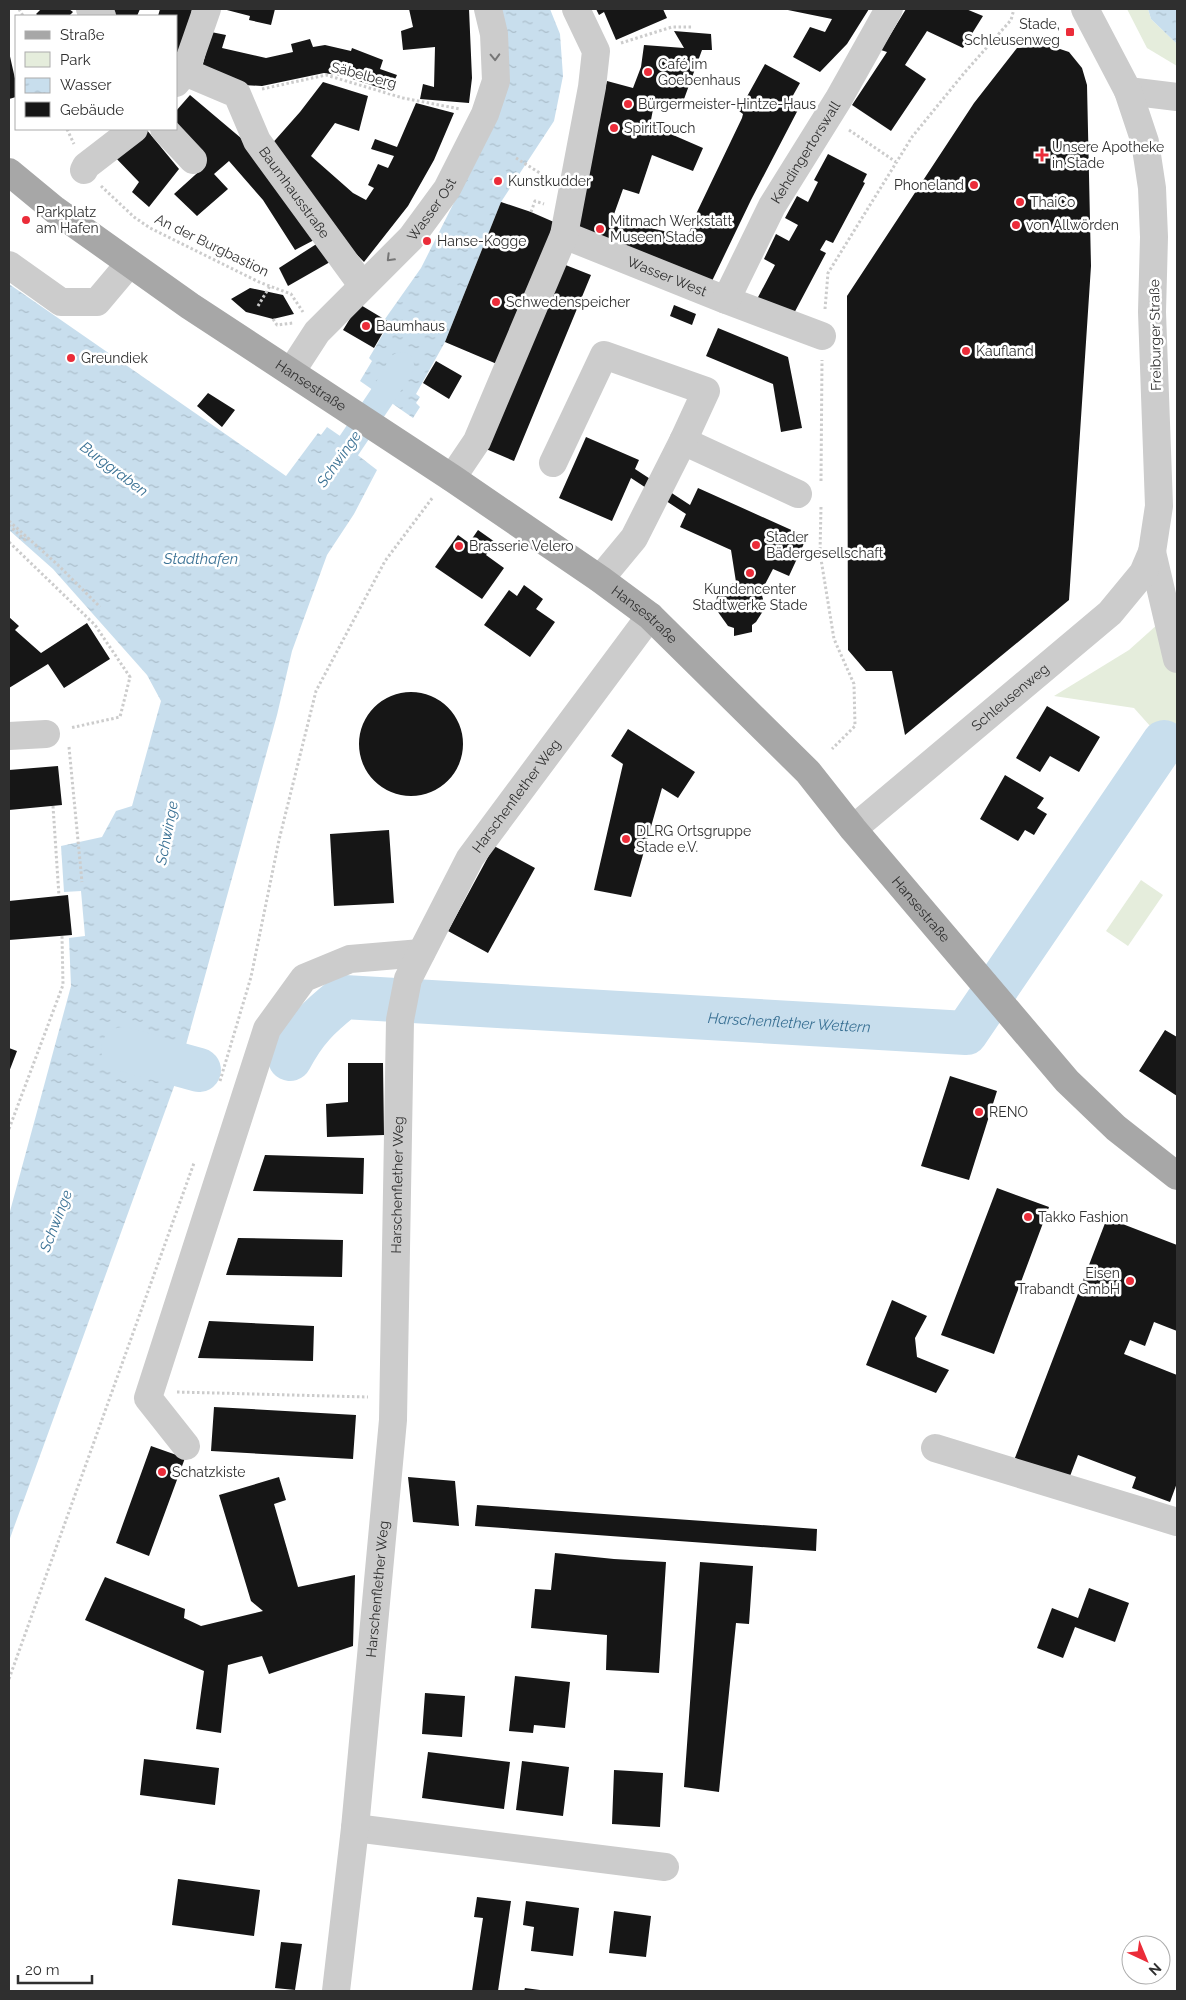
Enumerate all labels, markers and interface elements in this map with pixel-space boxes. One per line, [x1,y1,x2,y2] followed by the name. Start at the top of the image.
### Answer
[15,15,178,130] legend
[964,16,1060,48] place label: Stade, Schleusenweg
[60,26,105,44] text: Straße
[1064,26,1076,38] marker: Stade, Schleusenweg
[60,51,91,69] text: Park
[490,53,500,61] one-way arrow
[658,56,741,88] place label: Café im Goebenhaus
[330,59,398,91] street label: Säbelberg
[642,66,654,78] marker: Café im Goebenhaus
[60,76,112,94] text: Wasser
[638,96,816,112] place label: Bürgermeister-Hintze-Haus
[622,98,634,110] marker: Bürgermeister-Hintze-Haus
[768,98,843,206] street label: Kehdingertorswall
[60,101,124,119] text: Gebäude
[624,120,695,136] place label: SpiritTouch
[608,122,620,134] marker: SpiritTouch
[1052,139,1164,171] place label: Unsere Apotheke in Stade
[256,144,333,241] street label: Baumhausstraße
[1036,149,1048,161] marker: Unsere Apotheke in Stade
[508,173,591,189] place label: Kunstkudder
[404,175,459,244] street label: Wasser Ost
[492,175,504,187] marker: Kunstkudder
[894,177,964,193] place label: Phoneland
[968,179,980,191] marker: Phoneland
[1030,194,1075,210] place label: ThaiCo
[1014,196,1026,208] marker: ThaiCo
[36,204,99,236] place label: Parkplatz am Hafen
[153,211,271,279] street label: An der Burgbastion
[610,213,732,245] place label: Mitmach Werkstatt Museen Stade
[20,214,32,226] marker: Parkplatz am Hafen
[1026,217,1119,233] place label: von Allwörden
[1010,219,1022,231] marker: von Allwörden
[594,223,606,235] marker: Mitmach Werkstatt Museen Stade
[437,233,526,249] place label: Hanse-Kogge
[421,235,433,247] marker: Hanse-Kogge
[387,252,396,261] one-way arrow
[625,253,709,300] street label: Wasser West
[1146,279,1164,391] street label: Freiburger Straße
[506,294,630,310] place label: Schwedenspeicher
[490,296,502,308] marker: Schwedenspeicher
[376,318,445,334] place label: Baumhaus
[360,320,372,332] marker: Baumhaus
[976,343,1034,359] place label: Kaufland
[960,345,972,357] marker: Kaufland
[81,350,148,366] place label: Greundiek
[65,352,77,364] marker: Greundiek
[273,356,349,414] street label: Hansestraße
[313,427,365,491] water label: Schwinge
[77,438,151,500] water label: Burggraben
[766,529,884,561] place label: Stader Bädergesellschaft
[469,538,574,554] place label: Brasserie Velero
[750,539,762,551] marker: Stader Bädergesellschaft
[453,540,465,552] marker: Brasserie Velero
[163,550,238,568] water label: Stadthafen
[744,567,756,579] marker: Kundencenter Stadtwerke Stade
[693,581,807,613] place label: Kundencenter Stadtwerke Stade
[609,582,681,647] street label: Hansestraße
[968,660,1052,734] street label: Schleusenweg
[469,736,564,856] street label: Harschenflether Weg
[152,800,182,867] water label: Schwinge
[636,823,751,855] place label: DLRG Ortsgruppe Stade e.V.
[620,833,632,845] marker: DLRG Ortsgruppe Stade e.V.
[889,873,953,945] street label: Hansestraße
[707,1009,871,1036] water label: Harschenflether Wettern
[989,1104,1028,1120] place label: RENO
[973,1106,985,1118] marker: RENO
[388,1116,406,1254] street label: Harschenflether Weg
[36,1188,76,1255] water label: Schwinge
[1038,1209,1129,1225] place label: Takko Fashion
[1022,1211,1034,1223] marker: Takko Fashion
[1017,1265,1120,1297] place label: Eisen Trabandt GmbH
[1124,1275,1136,1287] marker: Eisen Trabandt GmbH
[172,1464,246,1480] place label: Schatzkiste
[156,1466,168,1478] marker: Schatzkiste
[363,1520,392,1658] street label: Harschenflether Weg
[1121,1935,1171,1985] north arrow
[18,1952,91,1984] scale bar
[1146,1960,1164,1979] text: N
[25,1961,60,1979] text: 20 m

